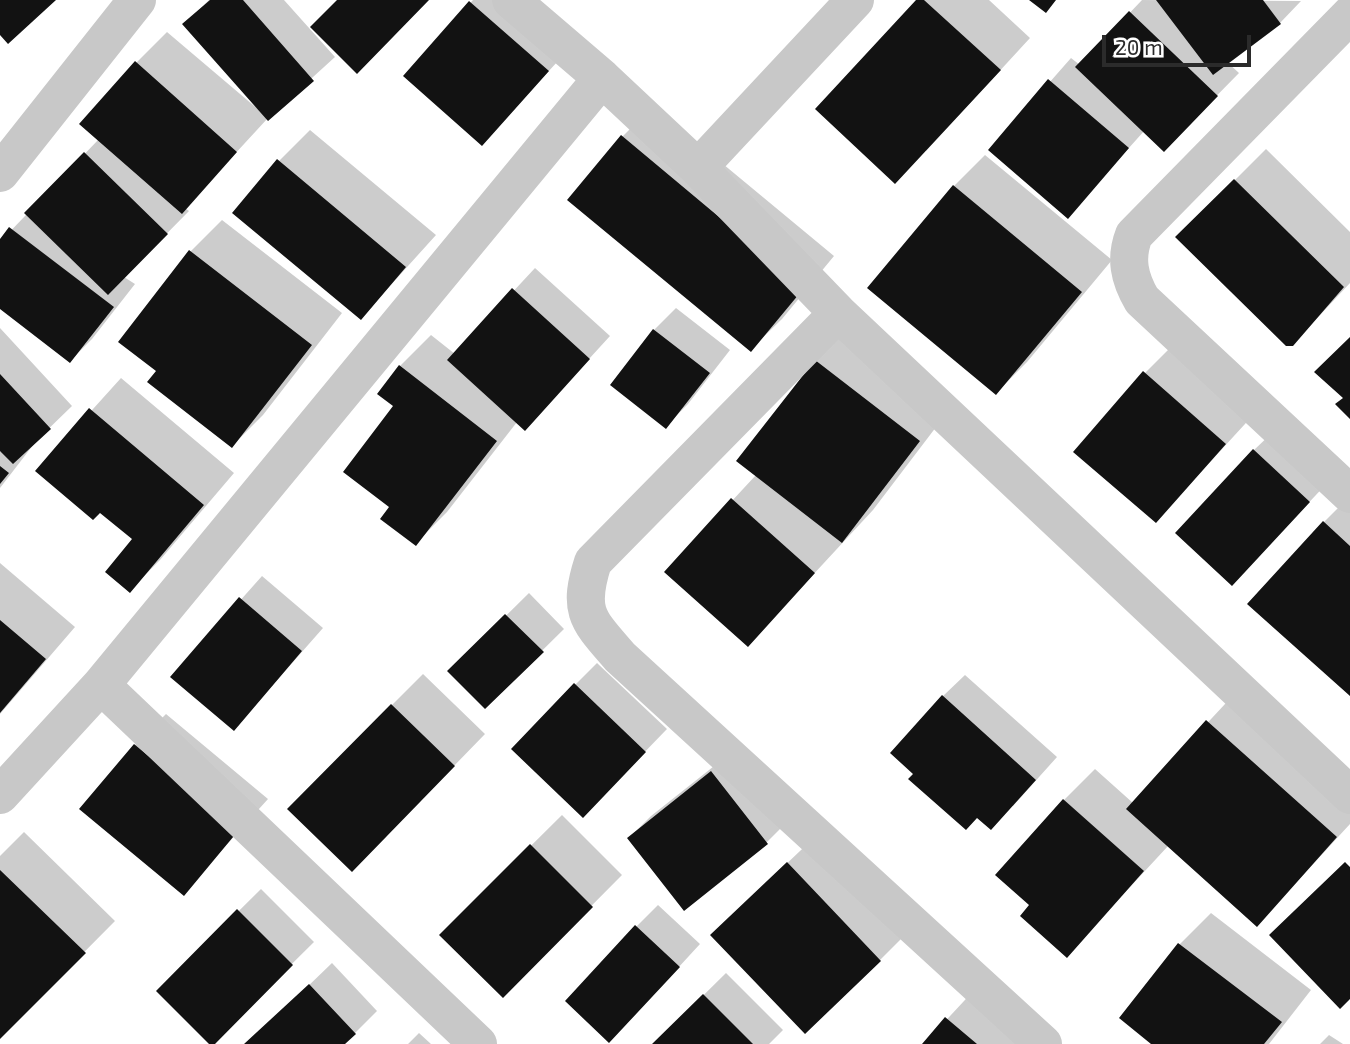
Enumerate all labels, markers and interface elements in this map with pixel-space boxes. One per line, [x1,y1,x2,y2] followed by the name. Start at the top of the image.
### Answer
[1105,21,1254,65] scale bar
[1115,34,1163,59] text: 20 m

